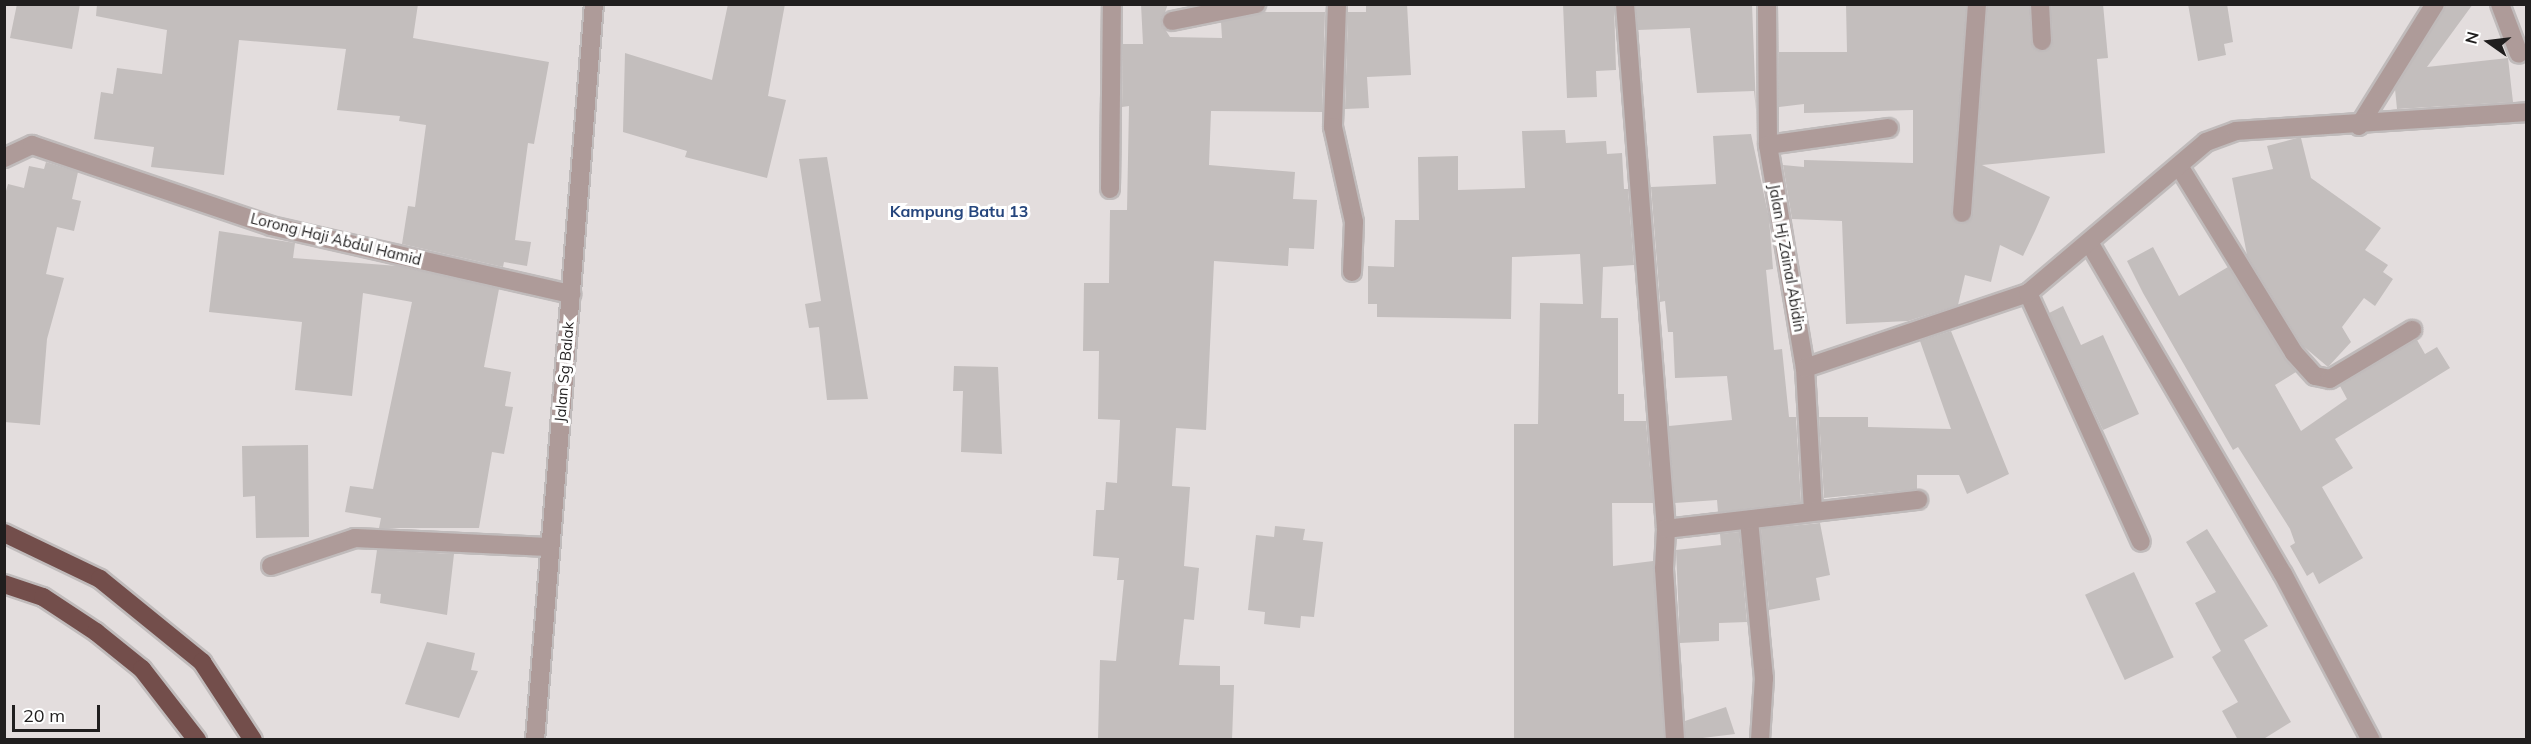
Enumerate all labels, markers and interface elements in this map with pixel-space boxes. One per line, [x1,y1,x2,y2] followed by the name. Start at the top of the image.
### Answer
[2459,12,2519,72] north arrow
[2460,29,2483,46] text: N
[1765,183,1809,333] street label: Jalan Hj Zainal Abidin
[890,201,1028,221] district label: Kampung Batu 13
[249,209,423,269] street label: Lorong Haji Abdul Hamid
[551,321,577,423] street label: Jalan Sg Balak
[15,693,104,731] scale bar
[23,704,65,727] text: 20 m

